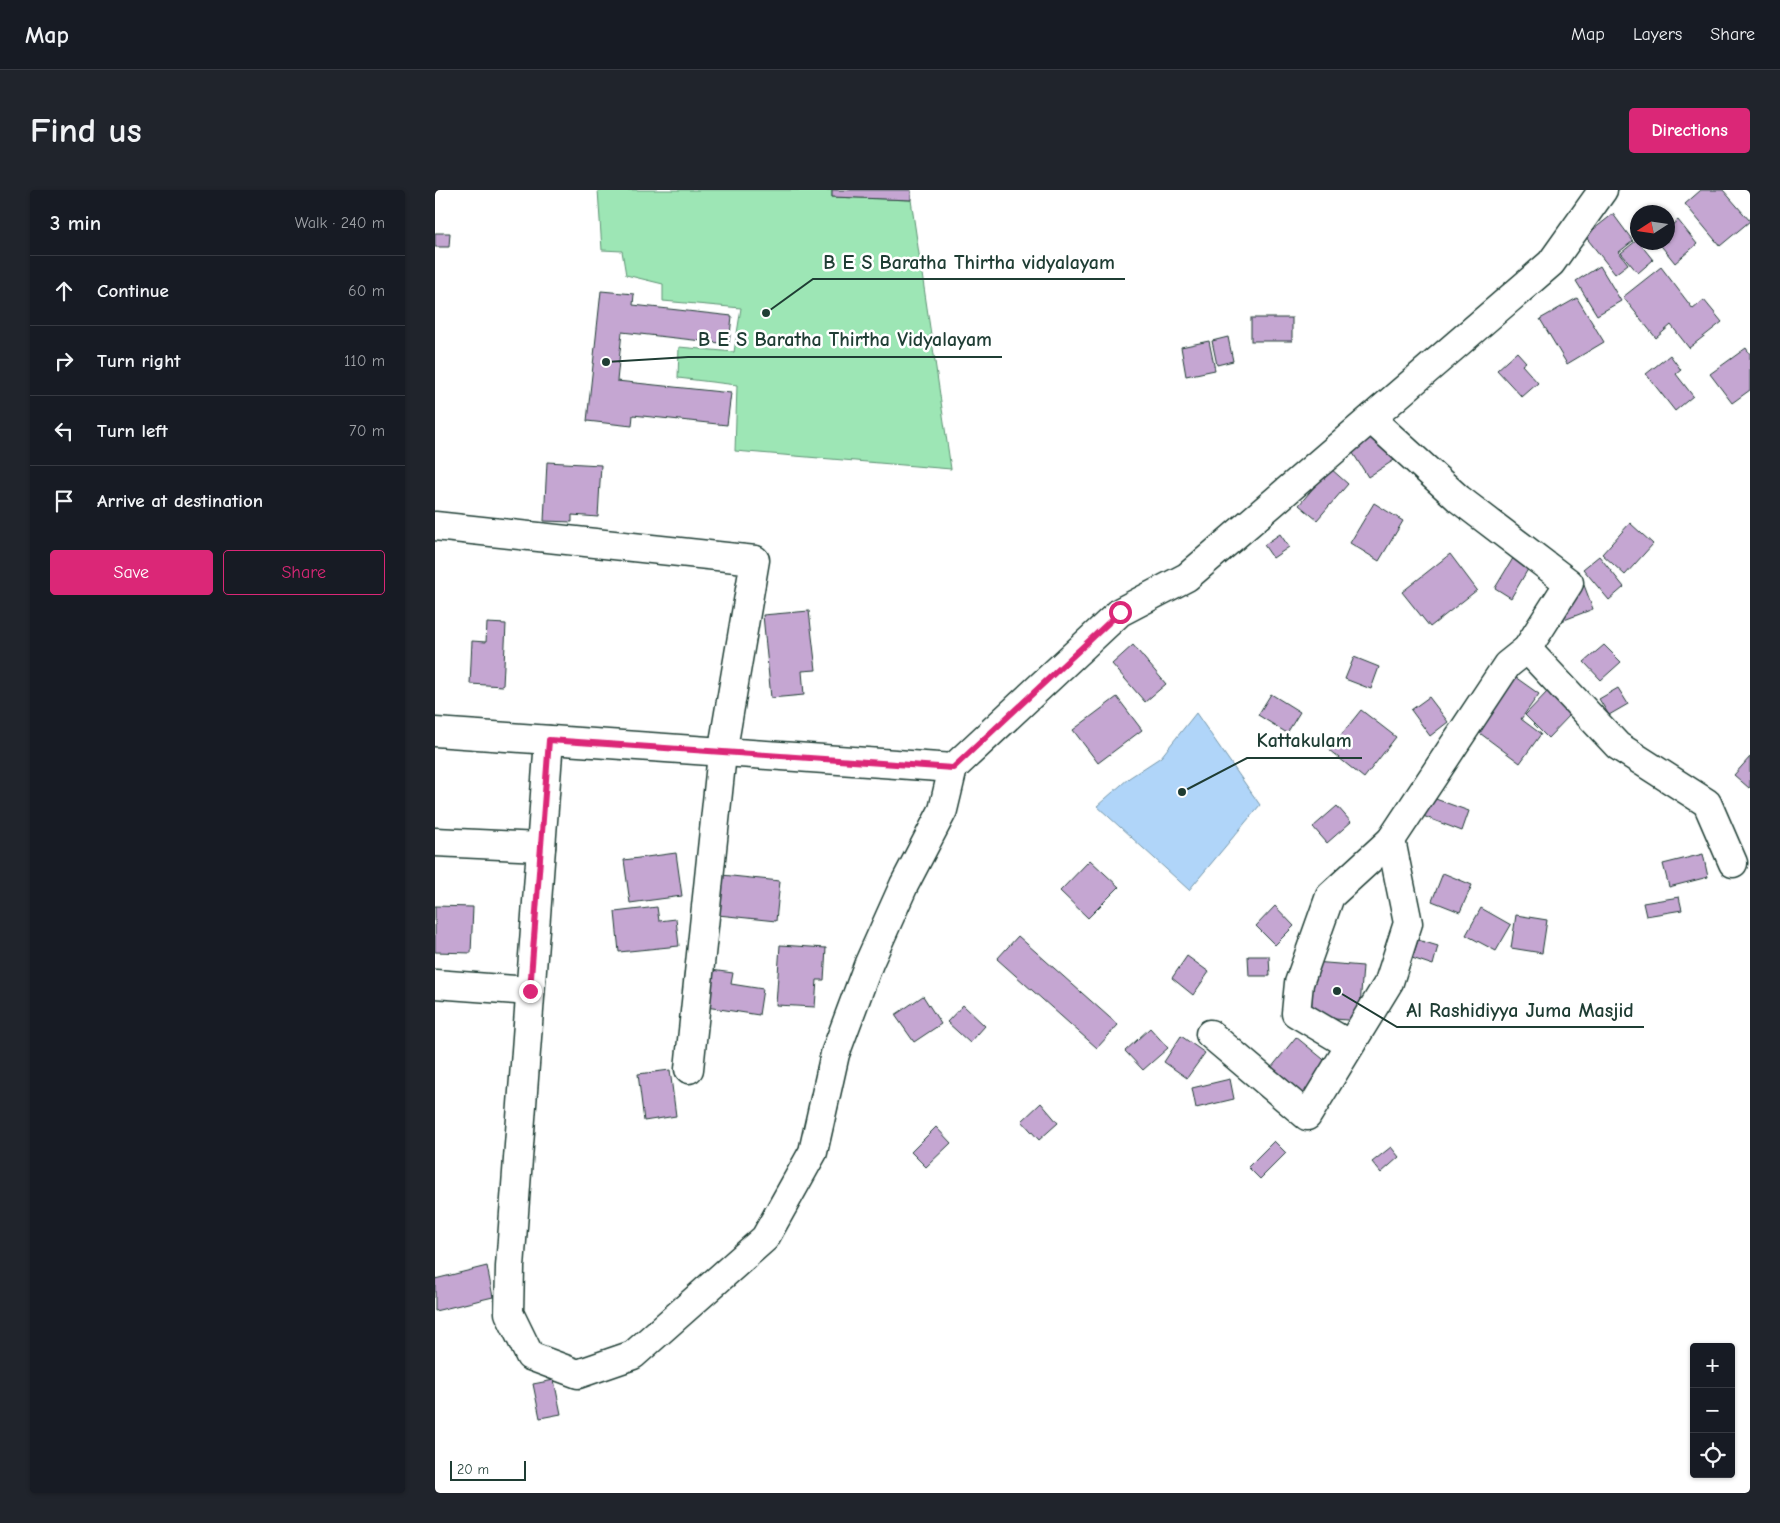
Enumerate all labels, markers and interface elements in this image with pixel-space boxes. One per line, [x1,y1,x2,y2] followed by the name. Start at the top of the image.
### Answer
[25,21,69,49] text: Map
[1571,24,1605,45] text: Map
[1633,24,1682,45] text: Layers
[1710,24,1755,45] text: Share
[1629,108,1750,153] button: Directions
[30,110,142,151] text: Find us
[1630,205,1675,250] north arrow
[50,211,101,235] text: 3 min
[295,214,385,232] text: Walk · 240 m
[813,244,1125,279] callout: B E S Baratha Thirtha vidyalayam
[823,251,1115,274] text: B E S Baratha Thirtha vidyalayam
[50,277,78,305] icon: ahead
[97,280,169,302] text: Continue
[348,282,385,300] text: 60 m
[688,322,1002,357] callout: B E S Baratha Thirtha Vidyalayam
[698,328,992,351] text: B E S Baratha Thirtha Vidyalayam
[50,347,78,375] icon: right
[97,350,181,372] text: Turn right
[344,352,385,370] text: 110 m
[50,417,78,445] icon: left
[97,420,168,442] text: Turn left
[349,422,385,440] text: 70 m
[50,487,78,515] icon: arrive
[97,490,263,512] text: Arrive at destination
[50,550,213,595] button: Save
[223,550,385,595] button: Share
[1109,601,1132,624] route start
[1247,723,1362,758] callout: Kattakulam
[1256,729,1352,752] text: Kattakulam
[519,980,542,1003] route end
[1397,992,1644,1027] callout: Al Rashidiyya Juma Masjid
[1406,999,1634,1022] text: Al Rashidiyya Juma Masjid
[1690,1343,1735,1478] map controls
[1690,1343,1735,1388] button: +
[1690,1388,1735,1433] button: −
[1690,1433,1735,1478] button: locate
[450,1458,526,1481] scale bar
[457,1461,489,1478] text: 20 m

